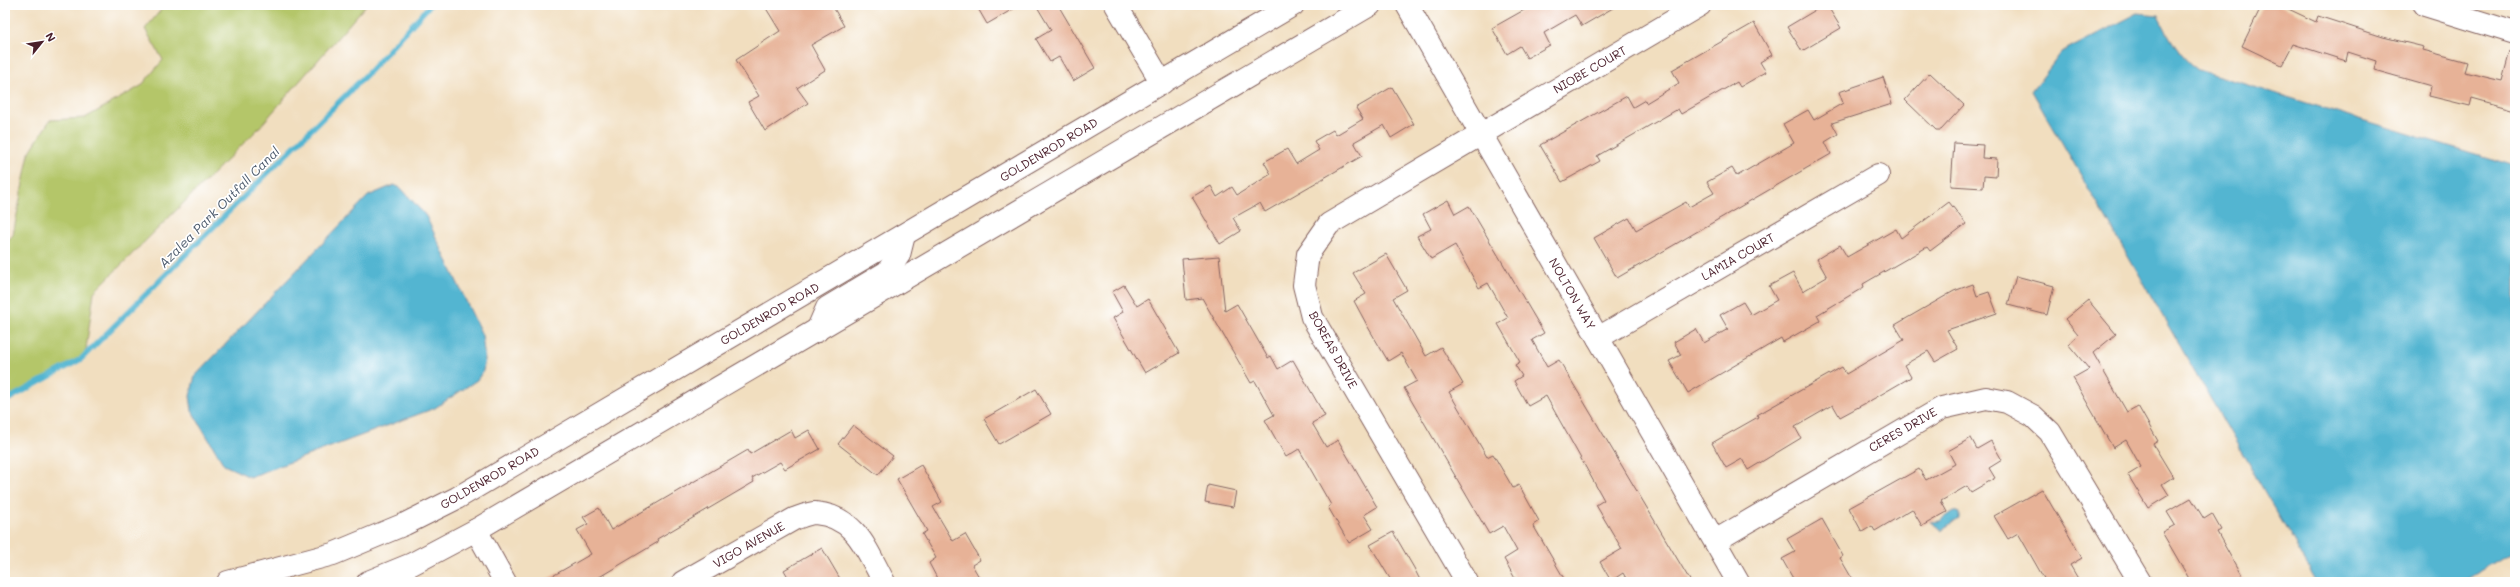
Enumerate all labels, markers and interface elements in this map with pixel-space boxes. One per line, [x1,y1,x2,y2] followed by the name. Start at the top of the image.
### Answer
[22,22,62,62] north arrow
[43,29,60,44] text: N
[1550,41,1629,97] street label: NIOBE COURT
[996,114,1100,185] street label: GOLDENROD ROAD
[154,142,283,271] water label: Azalea Park Outfall Canal
[1698,229,1777,284] street label: LAMIA COURT
[1546,255,1600,332] street label: NOLTON WAY
[717,278,822,348] street label: GOLDENROD ROAD
[1306,308,1362,391] street label: BOREAS DRIVE
[1865,403,1940,455] street label: CERES DRIVE
[437,442,542,512] street label: GOLDENROD ROAD
[710,517,787,571] street label: VIGO AVENUE

